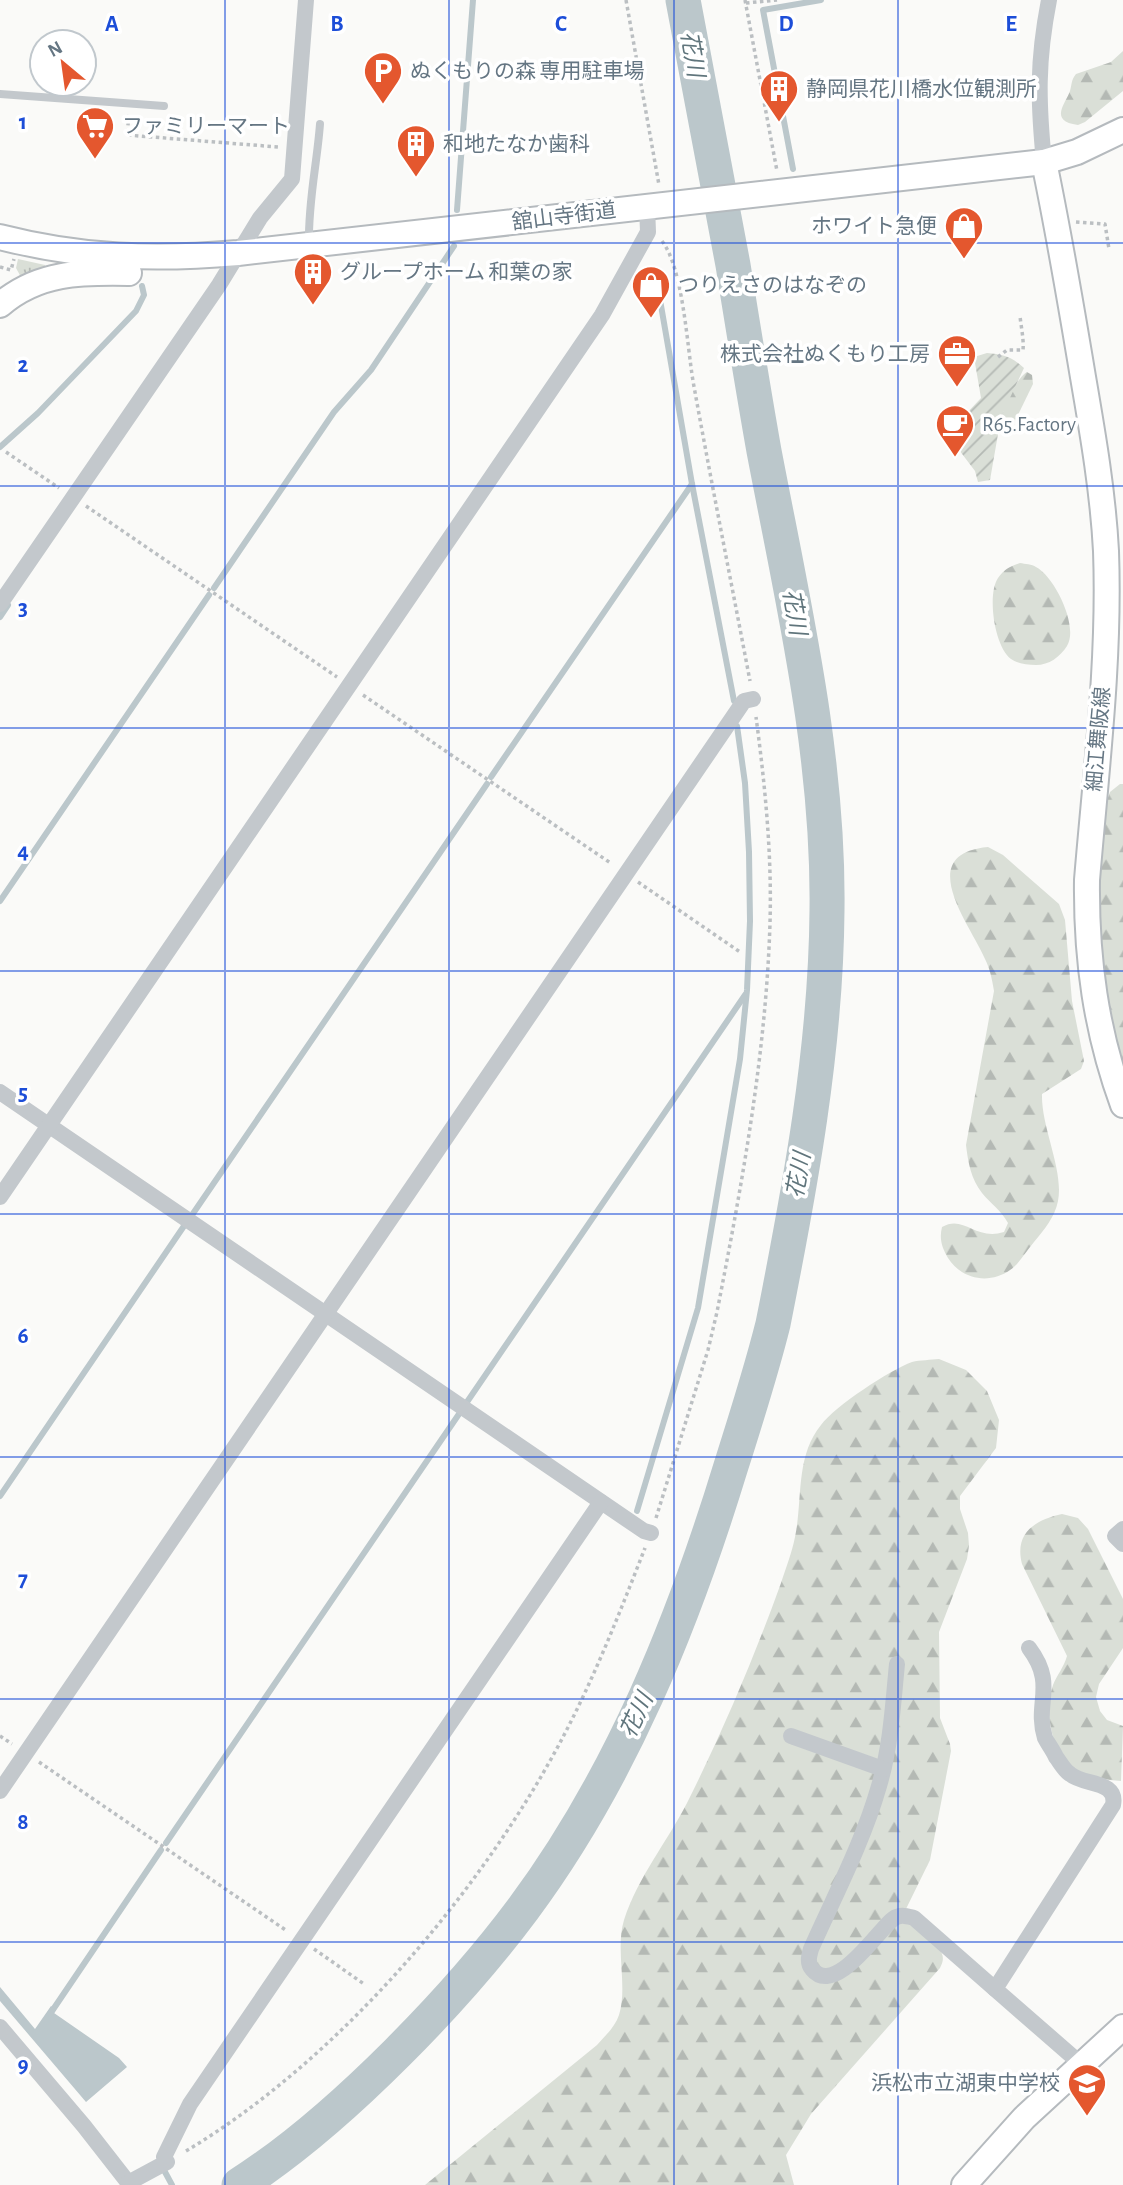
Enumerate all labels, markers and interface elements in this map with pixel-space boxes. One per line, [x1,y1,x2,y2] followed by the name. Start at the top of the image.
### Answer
[105,13,119,36] text: A
[330,13,344,36] text: B
[555,13,567,36] text: C
[778,13,794,36] text: D
[1005,13,1017,36] text: E
[28,28,98,98] north arrow
[676,29,709,82] water label: 花川
[45,38,66,61] text: N
[362,50,404,105] parking icon: ぬくもりの森 専用駐車場
[410,60,644,82] place label: ぬくもりの森 専用駐車場
[758,68,800,123] building icon: 静岡県花川橋水位観測所
[806,78,1037,100] place label: 静岡県花川橋水位観測所
[74,105,116,160] supermarket icon: ファミリーマート
[19,111,27,134] text: 1
[122,116,290,137] place label: ファミリーマート
[395,123,437,178] building icon: 和地たなか歯科
[443,133,590,155] place label: 和地たなか歯科
[511,199,617,233] street label: 舘山寺街道
[943,205,985,260] shop icon: ホワイト急便
[811,215,937,237] place label: ホワイト急便
[292,251,334,306] building icon: グループホーム 和葉の家
[340,261,573,283] place label: グループホーム 和葉の家
[630,264,672,319] shop icon: つりえさのはなぞの
[678,275,867,296] place label: つりえさのはなぞの
[936,333,978,388] office icon: 株式会社ぬくもり工房
[720,343,930,365] place label: 株式会社ぬくもり工房
[18,354,29,377] text: 2
[934,403,976,458] cafe icon: R65.Factory
[982,414,1076,435] place label: R65.Factory
[778,587,811,640] water label: 花川
[18,597,28,620] text: 3
[1082,686,1114,792] street label: 細江舞阪線
[17,840,29,863] text: 4
[18,1082,28,1105] text: 5
[782,1147,815,1200] water label: 花川
[17,1325,29,1348] text: 6
[18,1568,28,1591] text: 7
[615,1686,659,1741] water label: 花川
[17,1811,29,1834] text: 8
[17,2054,29,2077] text: 9
[1066,2062,1108,2117] school or university icon: 浜松市立湖東中学校
[871,2072,1060,2094] place label: 浜松市立湖東中学校

